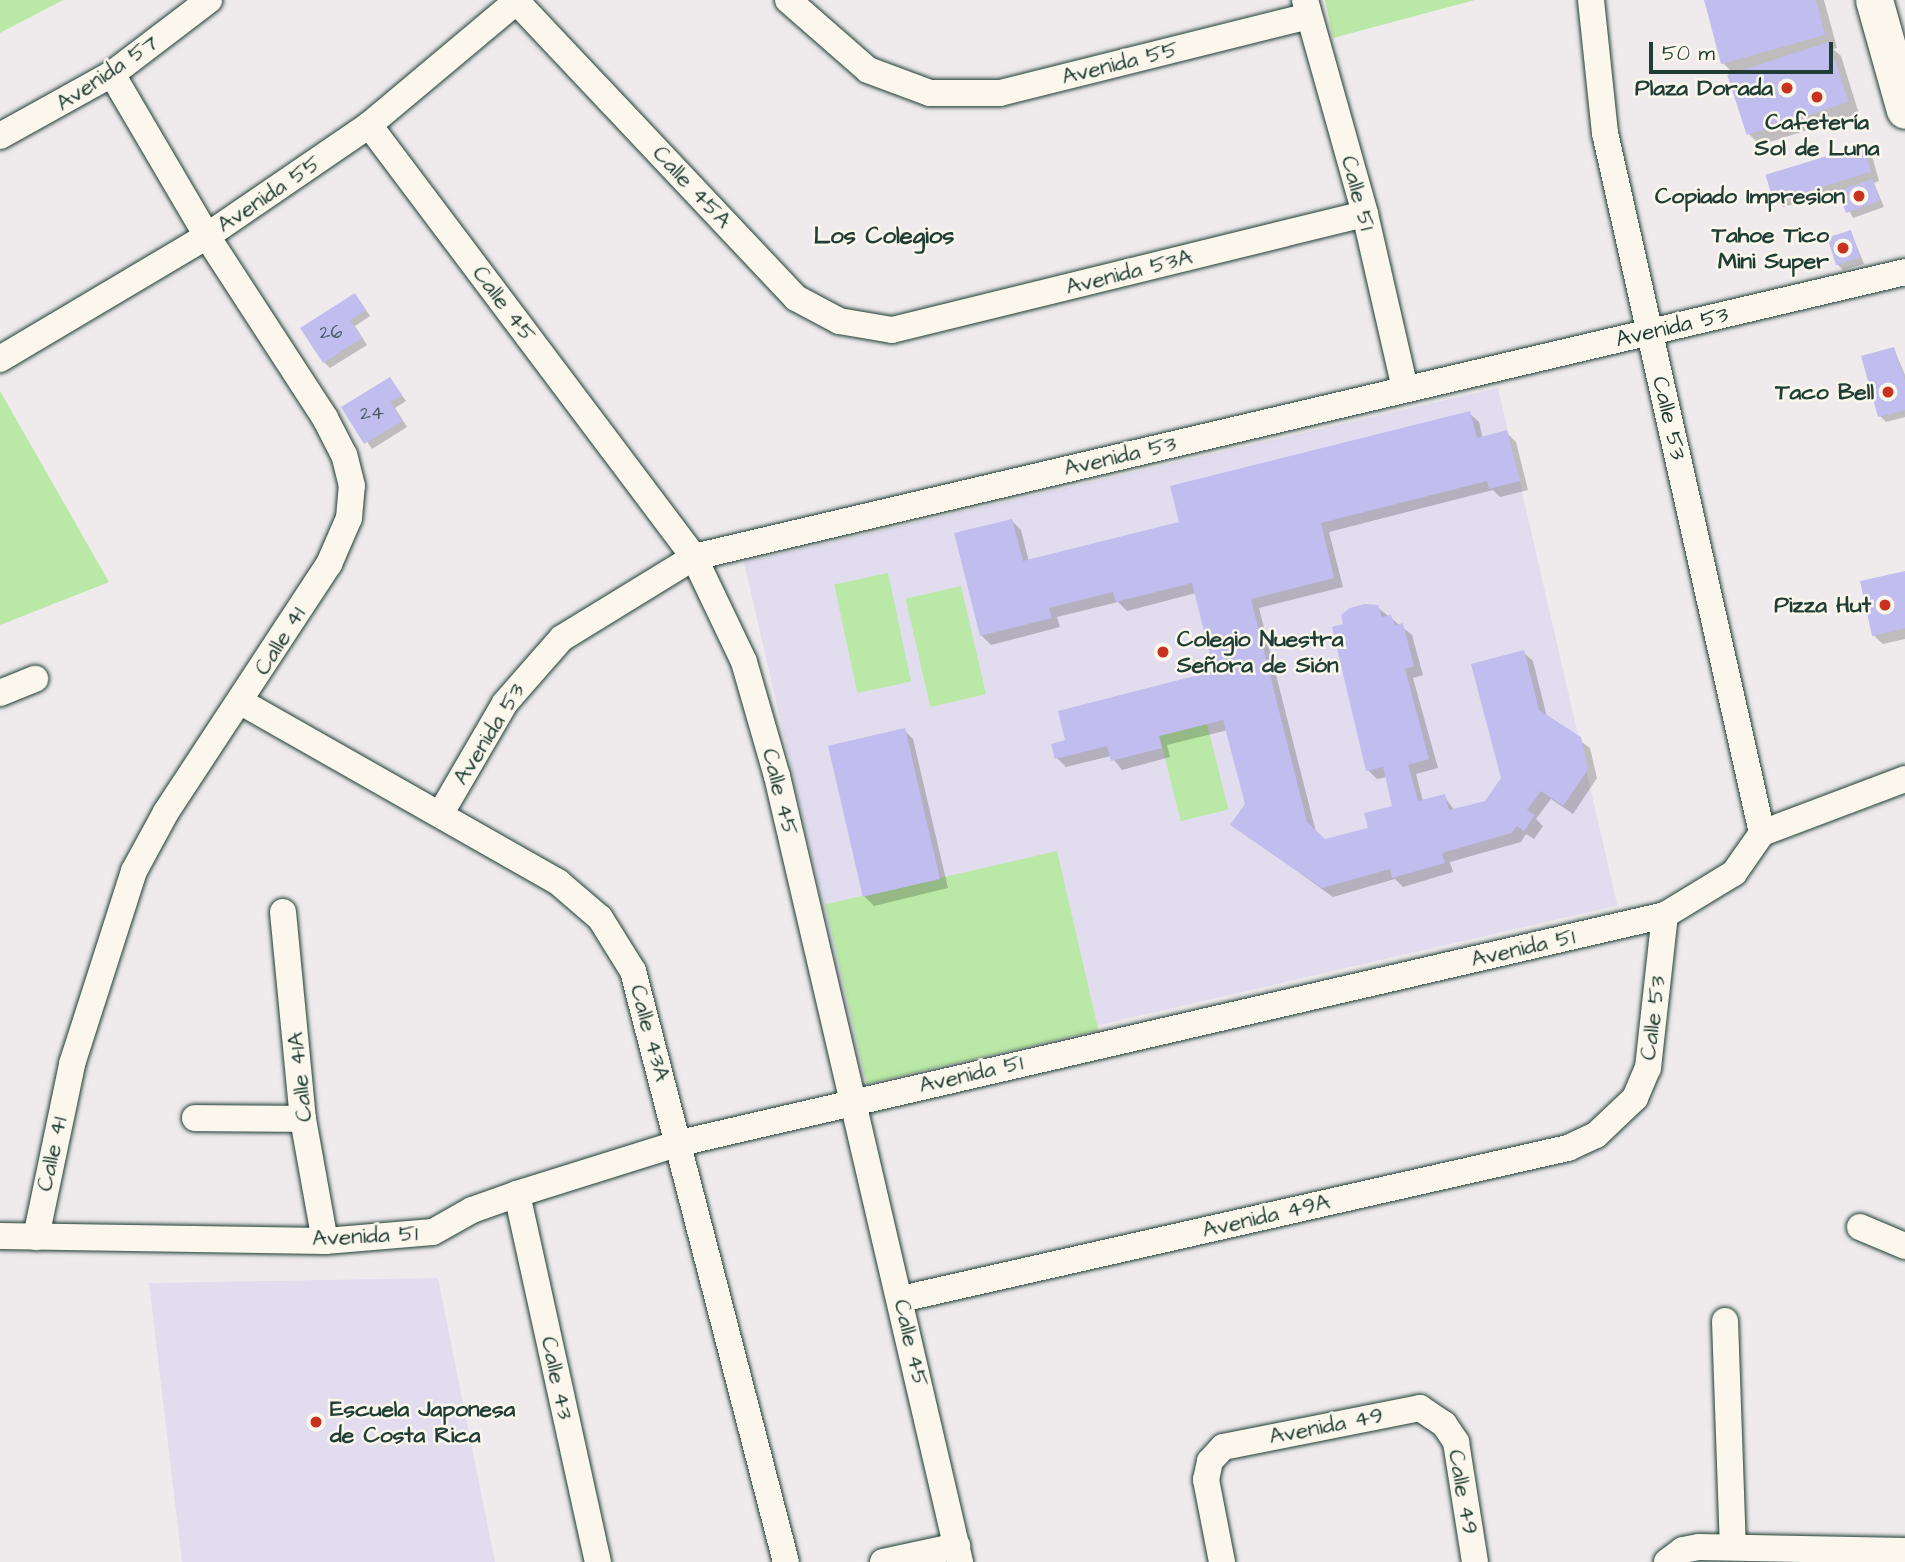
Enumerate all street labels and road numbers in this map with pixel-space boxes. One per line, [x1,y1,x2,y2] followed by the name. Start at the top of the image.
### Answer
[51,29,163,117] street label: Avenida 57
[1059,35,1181,91] street label: Avenida 55
[647,140,737,234] street label: Calle 45A
[212,149,326,239] street label: Avenida 55
[1335,153,1381,233] street label: Calle 51
[1063,243,1195,301] street label: Avenida 53A
[466,260,542,348] street label: Calle 45
[1613,301,1731,353] street label: Avenida 53
[1646,374,1692,462] street label: Calle 53
[1061,430,1179,482] street label: Avenida 53
[248,602,312,680] street label: Calle 41
[447,678,531,790] street label: Avenida 53
[756,746,804,838] street label: Calle 45
[1468,923,1578,973] street label: Avenida 51
[1634,974,1672,1062] street label: Calle 53
[624,982,676,1084] street label: Calle 43A
[282,1031,318,1123] street label: Calle 41A
[916,1049,1026,1099] street label: Avenida 51
[31,1114,73,1194] street label: Calle 41
[1199,1188,1333,1244] street label: Avenida 49A
[311,1219,419,1253] street label: Avenida 51
[888,1297,934,1389] street label: Calle 45
[535,1334,579,1422] street label: Calle 43
[1267,1401,1385,1451] street label: Avenida 49
[1442,1447,1484,1537] street label: Calle 49

